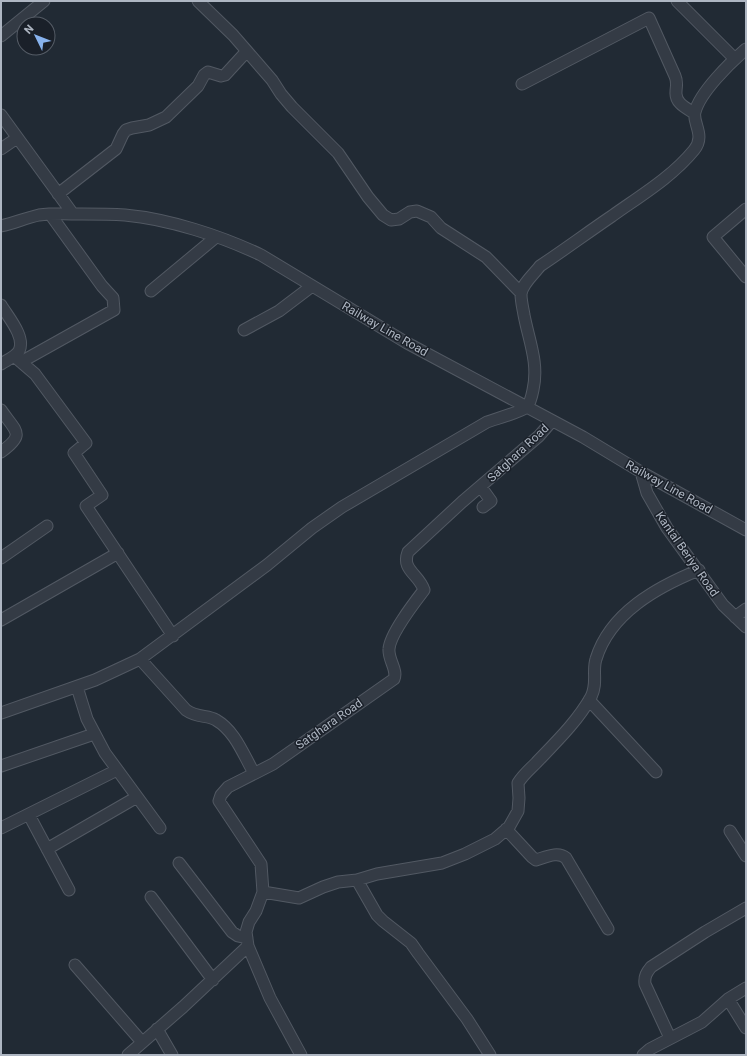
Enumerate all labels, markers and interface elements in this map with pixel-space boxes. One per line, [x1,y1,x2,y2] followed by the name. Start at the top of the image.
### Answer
[16,16,56,56] north arrow
[22,22,37,37] text: N
[340,299,430,359] street label: Railway Line Road
[485,421,551,485] street label: Satghara Road
[623,457,715,517] street label: Railway Line Road
[652,509,722,599] street label: Kantal Beriya Road
[293,696,365,752] street label: Satghara Road

